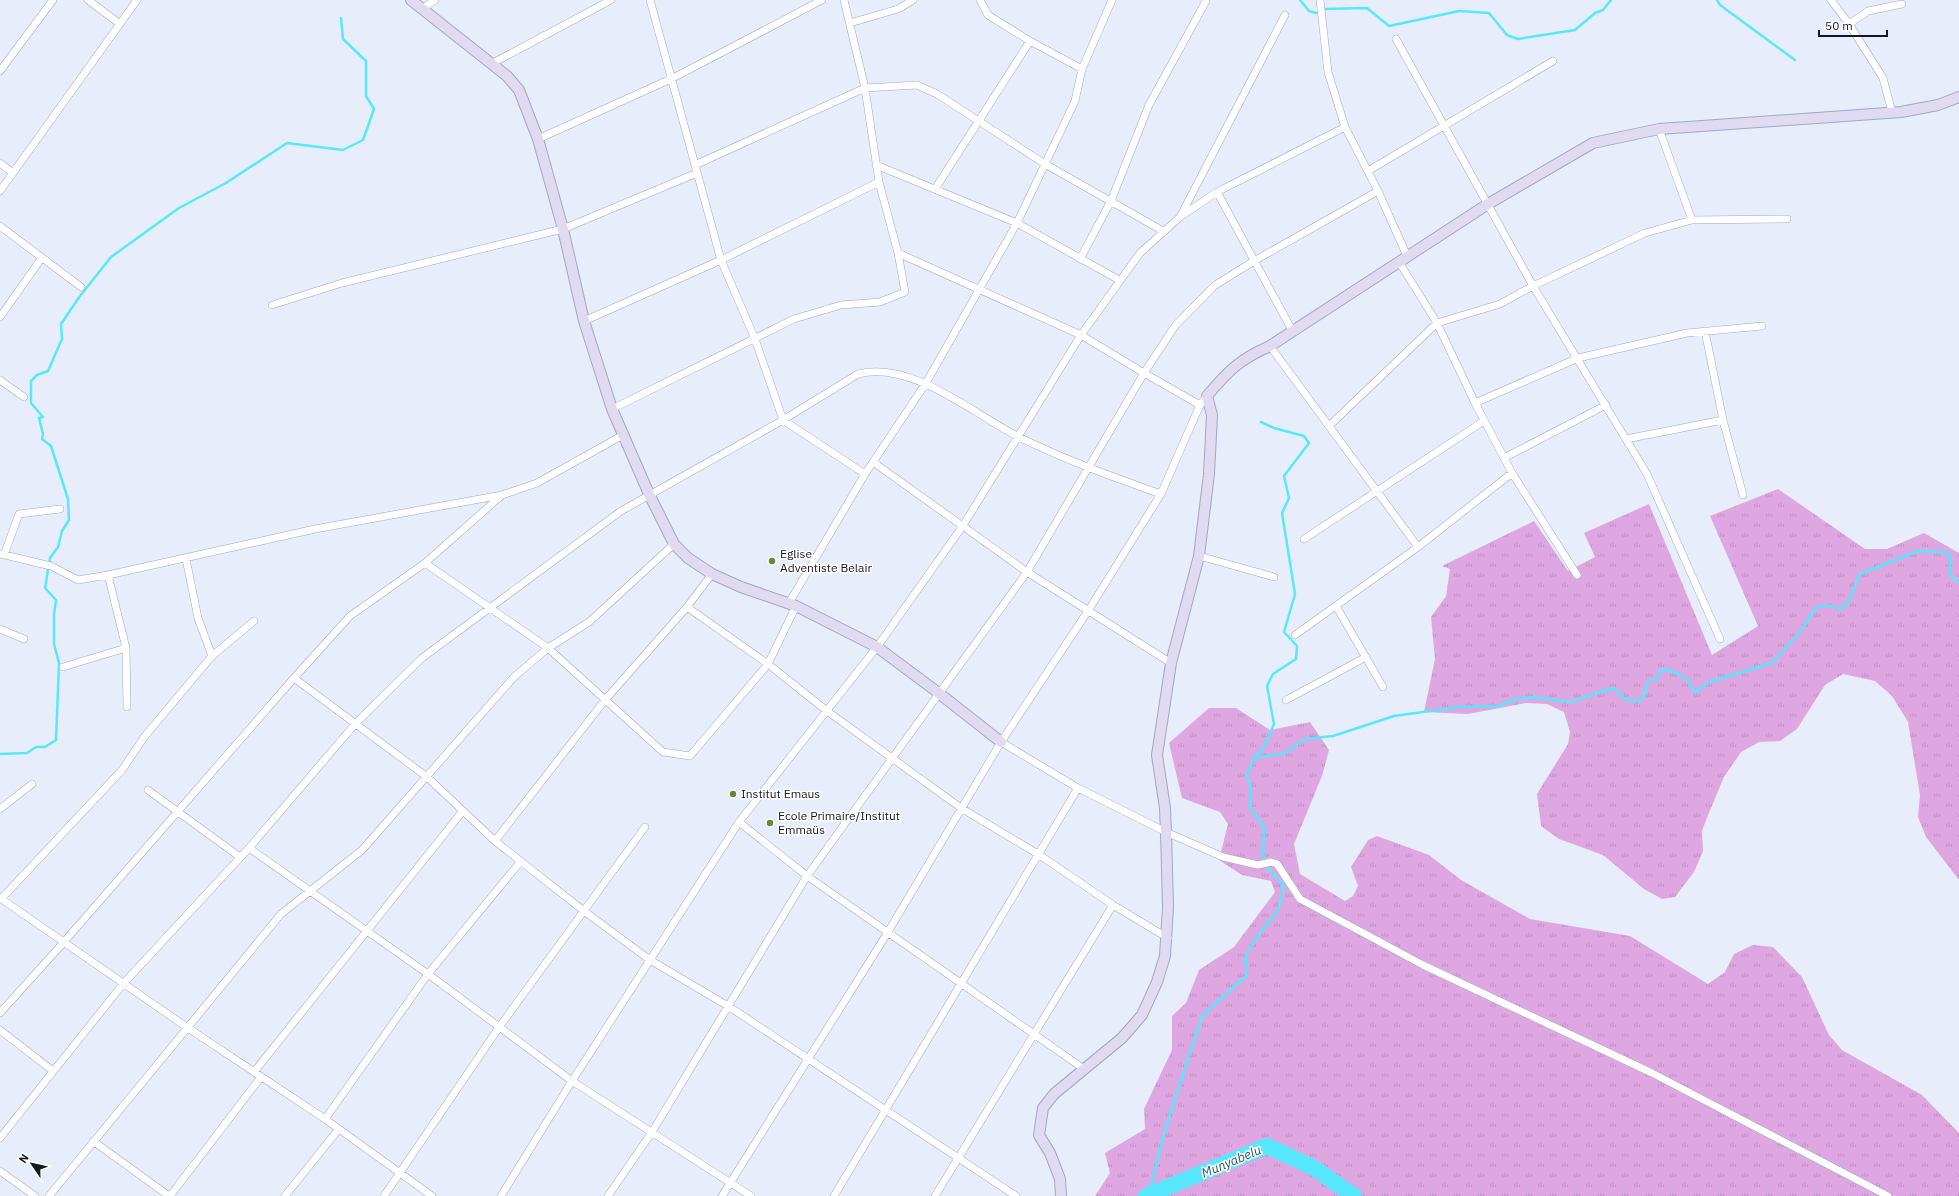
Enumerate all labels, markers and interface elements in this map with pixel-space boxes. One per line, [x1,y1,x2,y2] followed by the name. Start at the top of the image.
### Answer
[1819,12,1887,38] scale bar
[1825,18,1853,33] text: 50 m
[780,546,873,575] place label: Eglise Adventiste Belair
[767,556,777,566] marker: Eglise Adventiste Belair
[741,786,820,801] place label: Institut Emaus
[728,789,738,799] marker: Institut Emaus
[778,808,900,837] place label: Ecole Primaire/Institut Emmaüs
[765,818,775,828] marker: Ecole Primaire/Institut Emmaüs
[1199,1141,1264,1182] water label: Munyabelu
[12,1144,52,1184] north arrow
[16,1151,32,1166] text: N

